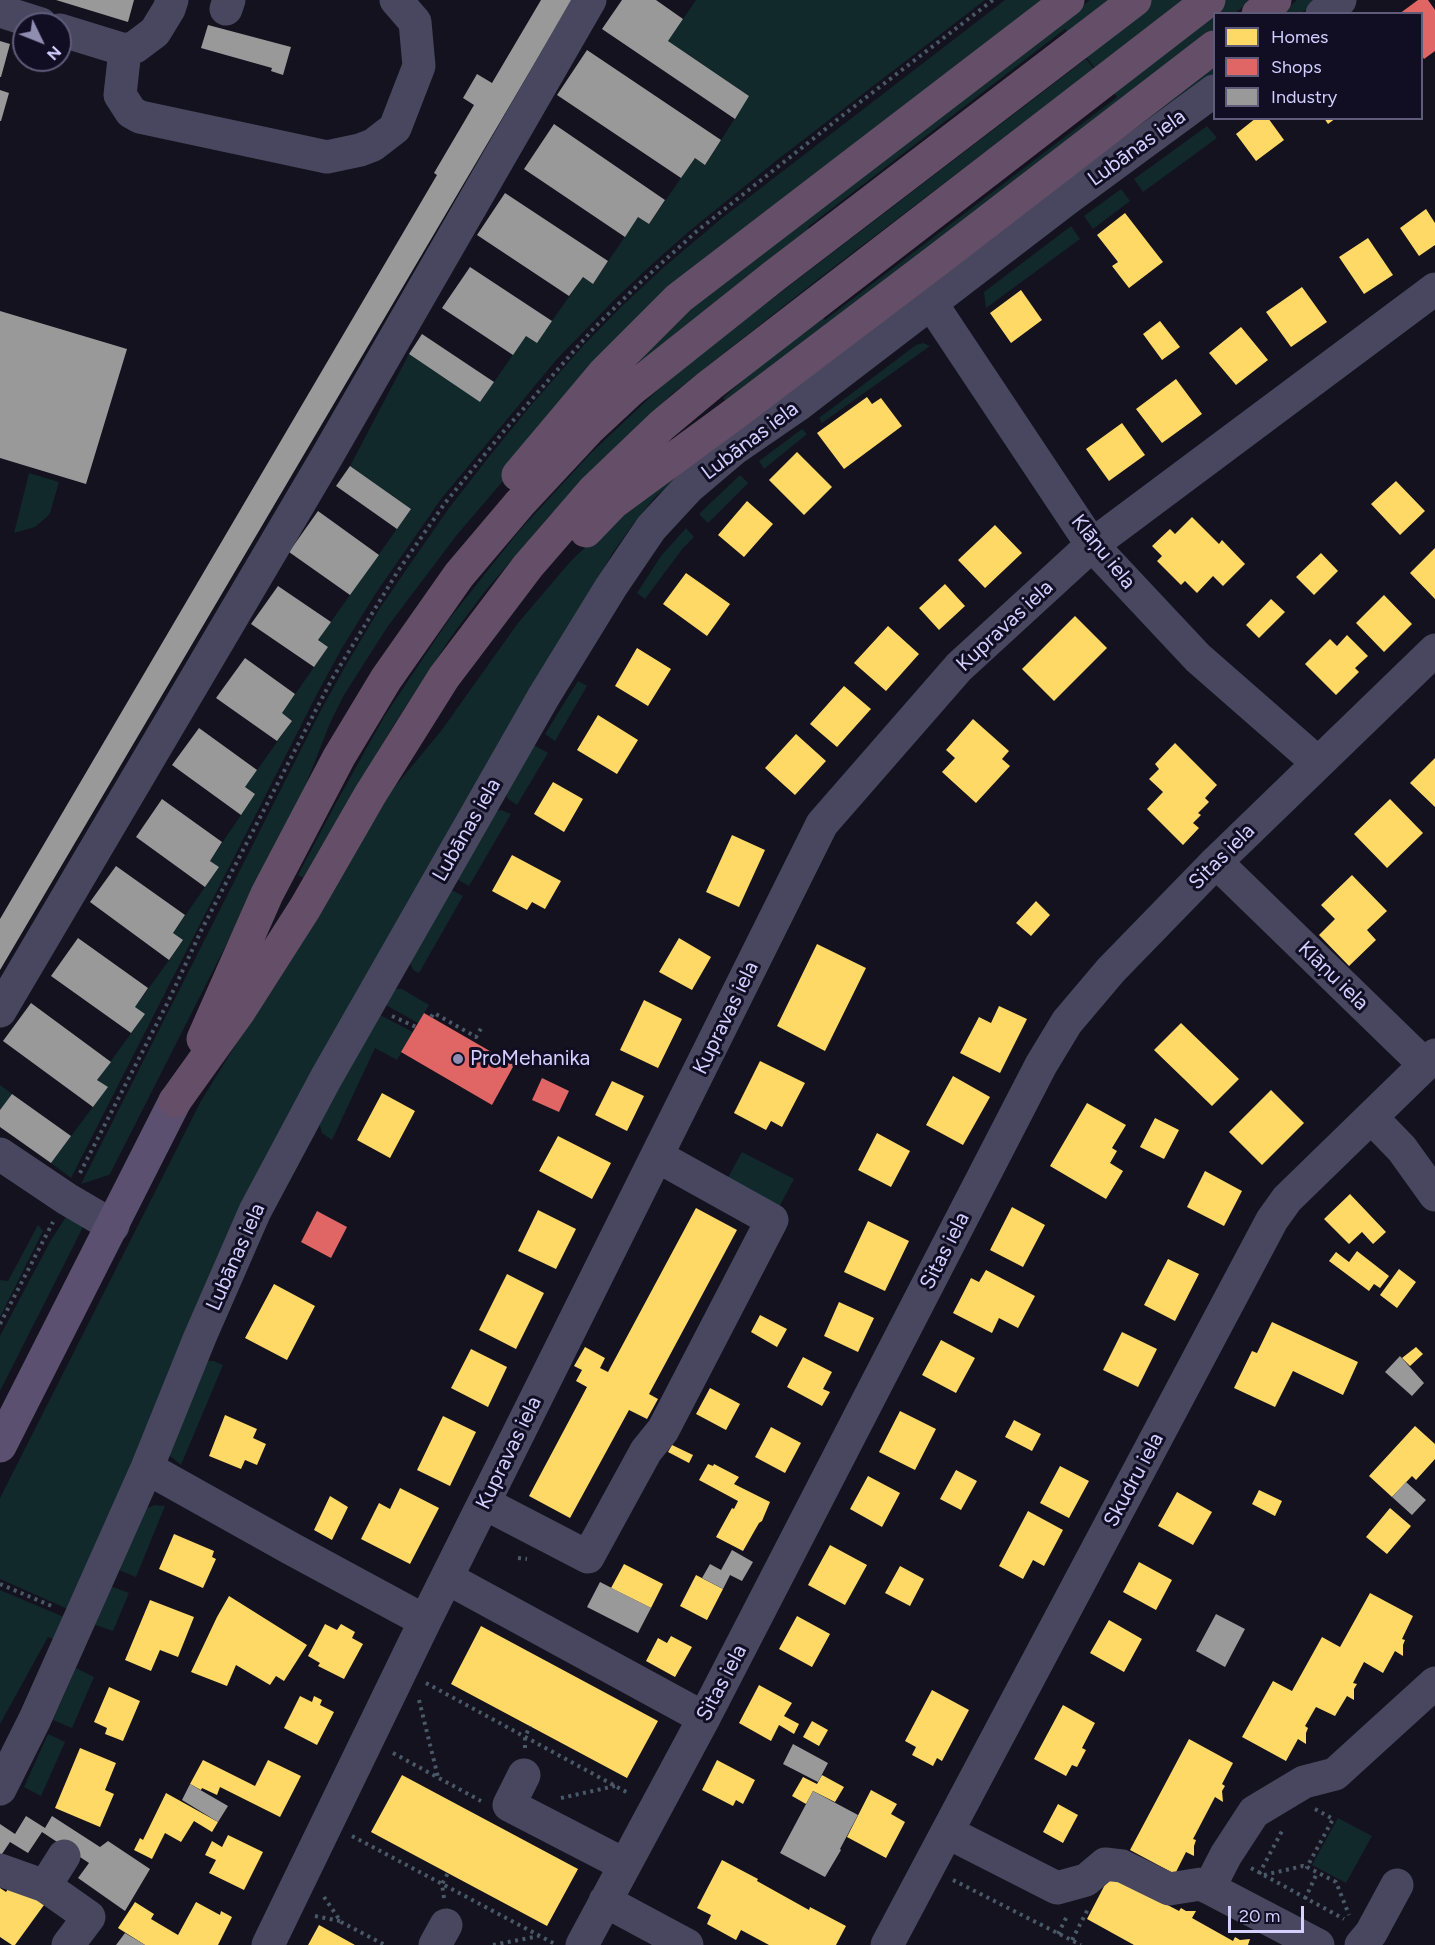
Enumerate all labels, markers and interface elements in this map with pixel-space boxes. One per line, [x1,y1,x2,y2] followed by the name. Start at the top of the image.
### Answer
[12,12,72,72] north arrow
[1213,12,1423,120] legend
[1271,26,1329,48] text: Homes
[43,42,65,64] text: N
[1271,56,1322,78] text: Shops
[1271,86,1337,108] text: Industry
[1083,104,1191,192] street label: Lubānas iela
[697,396,803,486] street label: Lubānas iela
[1065,510,1141,594] street label: Klāņu iela
[952,575,1058,677] street label: Kupravas iela
[427,774,507,886] street label: Lubānas iela
[1184,819,1260,895] street label: Sitas iela
[1292,936,1374,1016] street label: Klāņu iela
[688,957,764,1079] street label: Kupravas iela
[470,1046,590,1072] place label: ProMehanika
[451,1052,465,1066] marker: ProMehanika
[201,1199,271,1315] street label: Lubānas iela
[915,1208,975,1294] street label: Sitas iela
[471,1392,547,1514] street label: Kupravas iela
[1099,1429,1169,1531] street label: Skudru iela
[691,1640,753,1726] street label: Sitas iela
[1231,1894,1308,1932] scale bar
[1239,1905,1280,1927] text: 20 m

